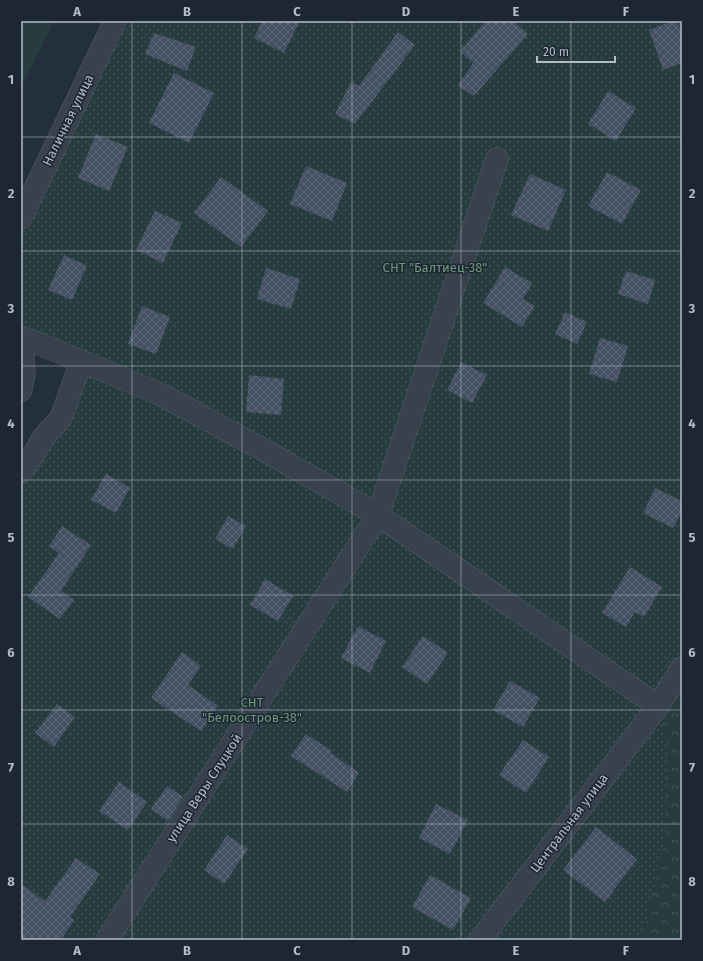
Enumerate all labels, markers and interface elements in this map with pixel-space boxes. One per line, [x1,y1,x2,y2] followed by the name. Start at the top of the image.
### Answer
[72,4,81,19] text: A
[183,4,191,19] text: B
[293,4,301,19] text: C
[402,4,411,19] text: D
[513,4,520,19] text: E
[623,4,630,19] text: F
[537,38,615,64] scale bar
[543,45,569,59] text: 20 m
[8,72,14,87] text: 1
[39,72,97,168] street label: Наличная улица
[689,72,695,87] text: 1
[8,186,15,201] text: 2
[689,186,696,201] text: 2
[383,260,487,275] park label: СНТ "Балтиец-38"
[7,301,15,316] text: 3
[688,301,696,316] text: 3
[7,416,15,431] text: 4
[688,416,696,431] text: 4
[8,530,15,545] text: 5
[689,530,696,545] text: 5
[7,645,15,660] text: 6
[688,645,696,660] text: 6
[202,695,302,725] park label: СНТ "Белоостров-38"
[163,731,245,845] street label: улица Веры Слуцкой
[8,760,14,775] text: 7
[689,760,695,775] text: 7
[527,771,611,875] street label: Центральная улица
[7,874,15,889] text: 8
[688,874,696,889] text: 8
[72,943,81,958] text: A
[183,943,191,958] text: B
[293,943,301,958] text: C
[402,943,411,958] text: D
[513,943,520,958] text: E
[623,943,630,958] text: F

